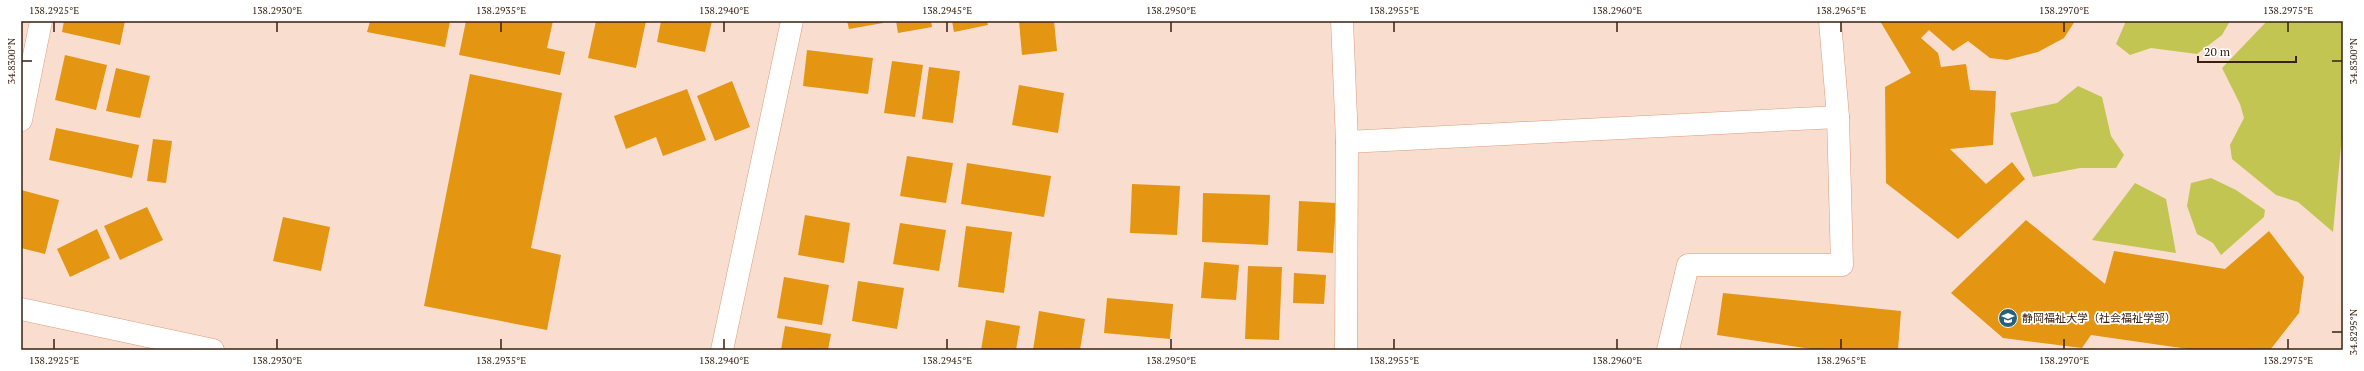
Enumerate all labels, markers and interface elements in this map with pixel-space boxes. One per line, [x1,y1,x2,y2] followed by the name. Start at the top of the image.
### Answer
[29,4,79,17] text: 138.2925°E
[252,4,302,17] text: 138.2930°E
[476,4,526,17] text: 138.2935°E
[699,4,749,17] text: 138.2940°E
[922,4,972,17] text: 138.2945°E
[1146,4,1196,17] text: 138.2950°E
[1369,4,1419,17] text: 138.2955°E
[1592,4,1642,17] text: 138.2960°E
[1816,4,1866,17] text: 138.2965°E
[2039,4,2089,17] text: 138.2970°E
[2263,4,2313,17] text: 138.2975°E
[5,37,18,84] text: 34.8300°N
[2347,37,2360,84] text: 34.8300°N
[2198,38,2296,64] scale bar
[2204,44,2231,59] text: 20 m
[1997,307,2019,329] school or university icon: 静岡福祉大学（社会福祉学部）
[2347,308,2360,355] text: 34.8295°N
[2022,311,2176,325] place label: 静岡福祉大学（社会福祉学部）
[29,354,79,367] text: 138.2925°E
[252,354,302,367] text: 138.2930°E
[476,354,526,367] text: 138.2935°E
[699,354,749,367] text: 138.2940°E
[922,354,972,367] text: 138.2945°E
[1146,354,1196,367] text: 138.2950°E
[1369,354,1419,367] text: 138.2955°E
[1592,354,1642,367] text: 138.2960°E
[1816,354,1866,367] text: 138.2965°E
[2039,354,2089,367] text: 138.2970°E
[2263,354,2313,367] text: 138.2975°E

